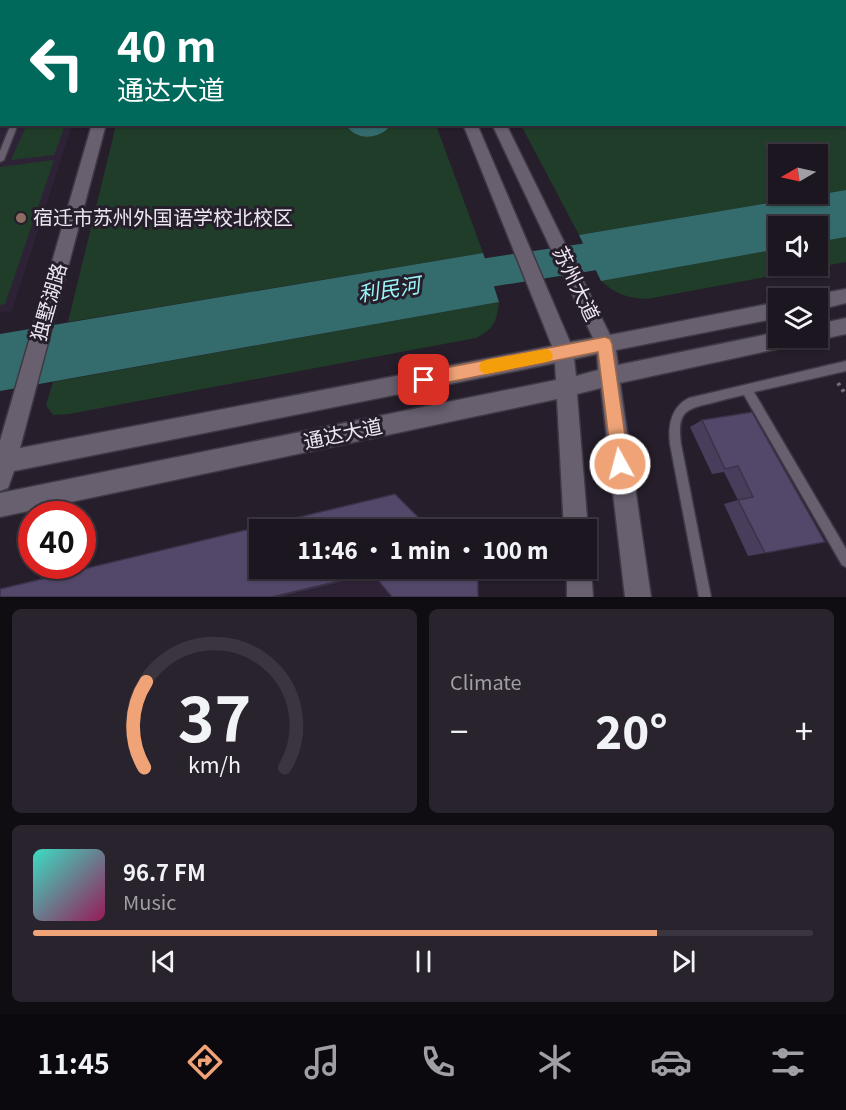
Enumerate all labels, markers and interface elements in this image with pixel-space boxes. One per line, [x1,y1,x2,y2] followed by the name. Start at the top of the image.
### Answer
[117,13,217,74] text: 40 m
[18,24,96,102] icon: left
[117,69,225,108] text: 通达大道
[768,144,828,204] north arrow
[768,144,828,348] map controls
[33,202,293,231] place label: 宿迁市苏州外国语学校北校区
[14,211,28,225] marker: 宿迁市苏州外国语学校北校区
[768,216,828,276] button: sound
[547,241,608,326] street label: 苏州大道
[23,259,73,344] street label: 独墅湖路
[355,268,426,308] water label: 利民河
[768,288,828,348] button: layers
[398,354,449,405] pin
[407,363,440,396] icon: arrive
[301,410,385,455] street label: 通达大道
[588,432,652,496] position arrow
[18,501,96,579] speed limit sign: 40
[298,533,548,565] text: 11:46 · 1 min · 100 m
[450,667,522,696] text: Climate
[178,670,251,760] text: 37
[595,697,668,762] text: 20°
[450,706,468,754] text: −
[795,706,813,754] text: +
[188,748,241,779] text: km/h
[123,855,206,887] text: 96.7 FM
[123,887,176,916] text: Music
[147,945,180,978] icon: previous
[407,945,440,978] icon: pause
[667,945,700,978] icon: next
[184,1041,226,1083] icon: directions
[301,1041,343,1083] icon: music
[417,1041,459,1083] icon: phone
[534,1041,576,1083] icon: climate
[650,1041,692,1083] icon: car
[767,1041,809,1083] icon: filters
[37,1043,110,1082] text: 11:45

